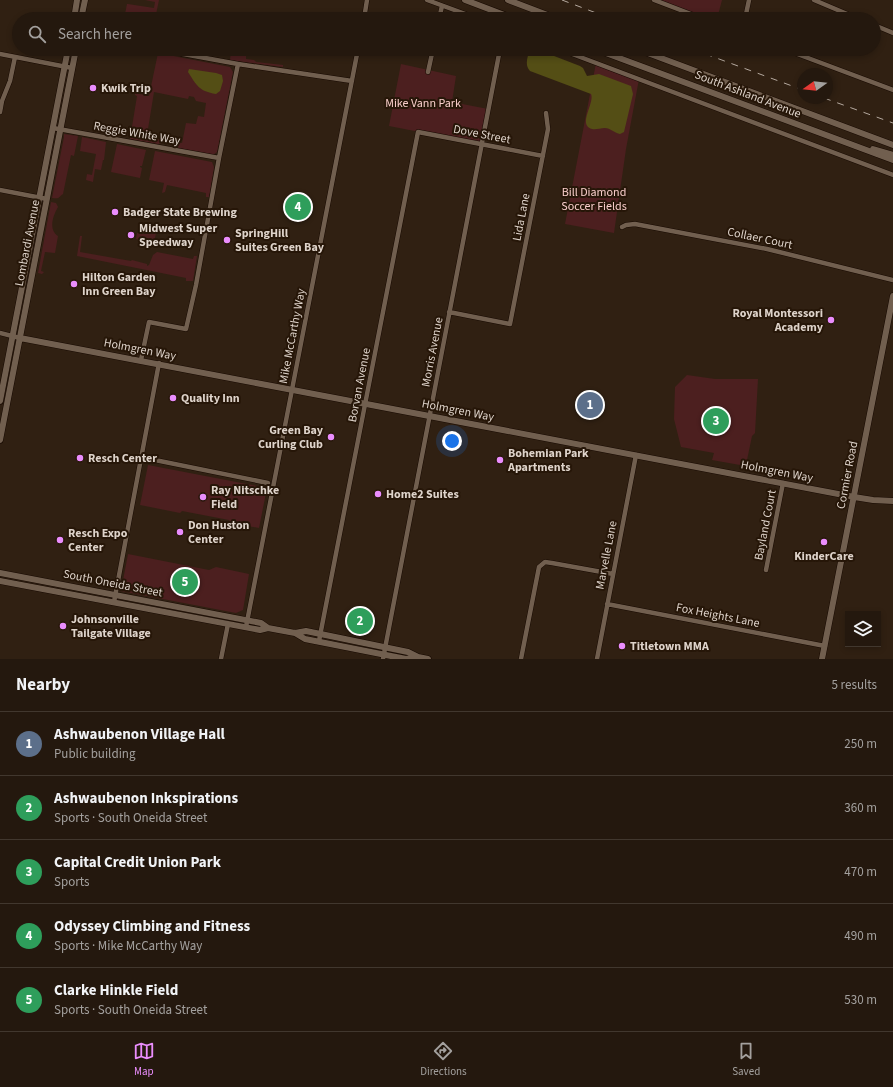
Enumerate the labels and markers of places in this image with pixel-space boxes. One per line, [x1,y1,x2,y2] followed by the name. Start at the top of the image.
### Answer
[101,80,151,97] place label: Kwik Trip
[88,83,98,93] marker: Kwik Trip
[285,192,311,222] pin: 4
[123,204,237,221] place label: Badger State Brewing
[110,207,120,217] marker: Badger State Brewing
[139,220,217,251] place label: Midwest Super Speedway
[235,225,325,256] place label: SpringHill Suites Green Bay
[126,230,136,240] marker: Midwest Super Speedway
[222,235,232,245] marker: SpringHill Suites Green Bay
[82,269,156,300] place label: Hilton Garden Inn Green Bay
[69,279,79,289] marker: Hilton Garden Inn Green Bay
[732,305,824,336] place label: Royal Montessori Academy
[826,315,836,325] marker: Royal Montessori Academy
[181,390,240,407] place label: Quality Inn
[577,390,603,420] pin: 1
[168,393,178,403] marker: Quality Inn
[703,406,729,436] pin: 3
[258,422,324,453] place label: Green Bay Curling Club
[326,432,336,442] marker: Green Bay Curling Club
[507,445,589,476] place label: Bohemian Park Apartments
[88,450,157,467] place label: Resch Center
[75,453,85,463] marker: Resch Center
[495,455,505,465] marker: Bohemian Park Apartments
[211,482,279,513] place label: Ray Nitschke Field
[386,486,459,503] place label: Home2 Suites
[373,489,383,499] marker: Home2 Suites
[198,492,208,502] marker: Ray Nitschke Field
[188,517,250,548] place label: Don Huston Center
[68,525,128,556] place label: Resch Expo Center
[175,527,185,537] marker: Don Huston Center
[55,535,65,545] marker: Resch Expo Center
[819,537,829,547] marker: KinderCare
[794,548,854,565] place label: KinderCare
[172,567,198,597] pin: 5
[347,606,373,636] pin: 2
[71,611,151,642] place label: Johnsonville Tailgate Village
[58,621,68,631] marker: Johnsonville Tailgate Village
[630,638,709,655] place label: Titletown MMA
[617,641,627,651] marker: Titletown MMA

